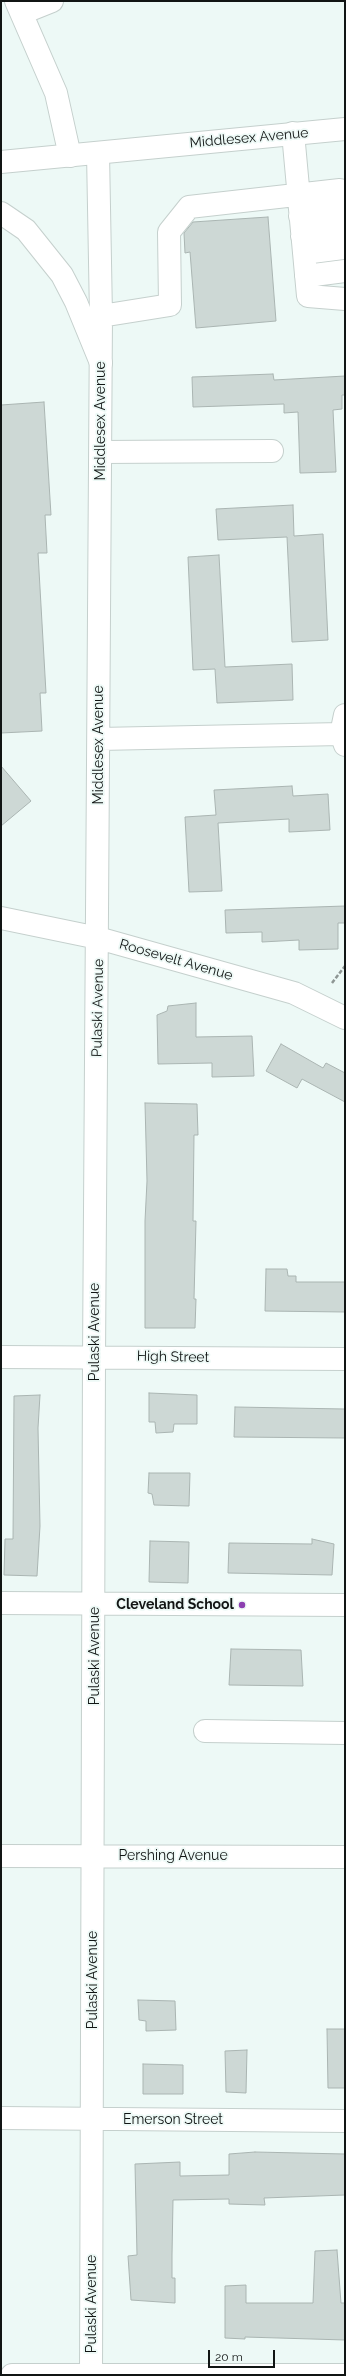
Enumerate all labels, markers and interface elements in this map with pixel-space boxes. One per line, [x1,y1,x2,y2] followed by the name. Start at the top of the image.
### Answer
[189,124,309,152] street label: Middlesex Avenue
[93,361,109,481] street label: Middlesex Avenue
[91,685,107,805] street label: Middlesex Avenue
[117,936,235,984] street label: Roosevelt Avenue
[89,959,107,1057] street label: Pulaski Avenue
[87,1283,103,1381] street label: Pulaski Avenue
[137,1348,209,1366] street label: High Street
[116,1597,234,1613] place label: Cleveland School
[237,1600,247,1610] marker: Cleveland School
[87,1607,103,1705] street label: Pulaski Avenue
[118,1848,228,1864] street label: Pershing Avenue
[85,1931,101,2029] street label: Pulaski Avenue
[123,2112,223,2128] street label: Emerson Street
[84,2255,100,2353] street label: Pulaski Avenue
[210,2342,277,2368] scale bar
[215,2350,243,2364] text: 20 m

